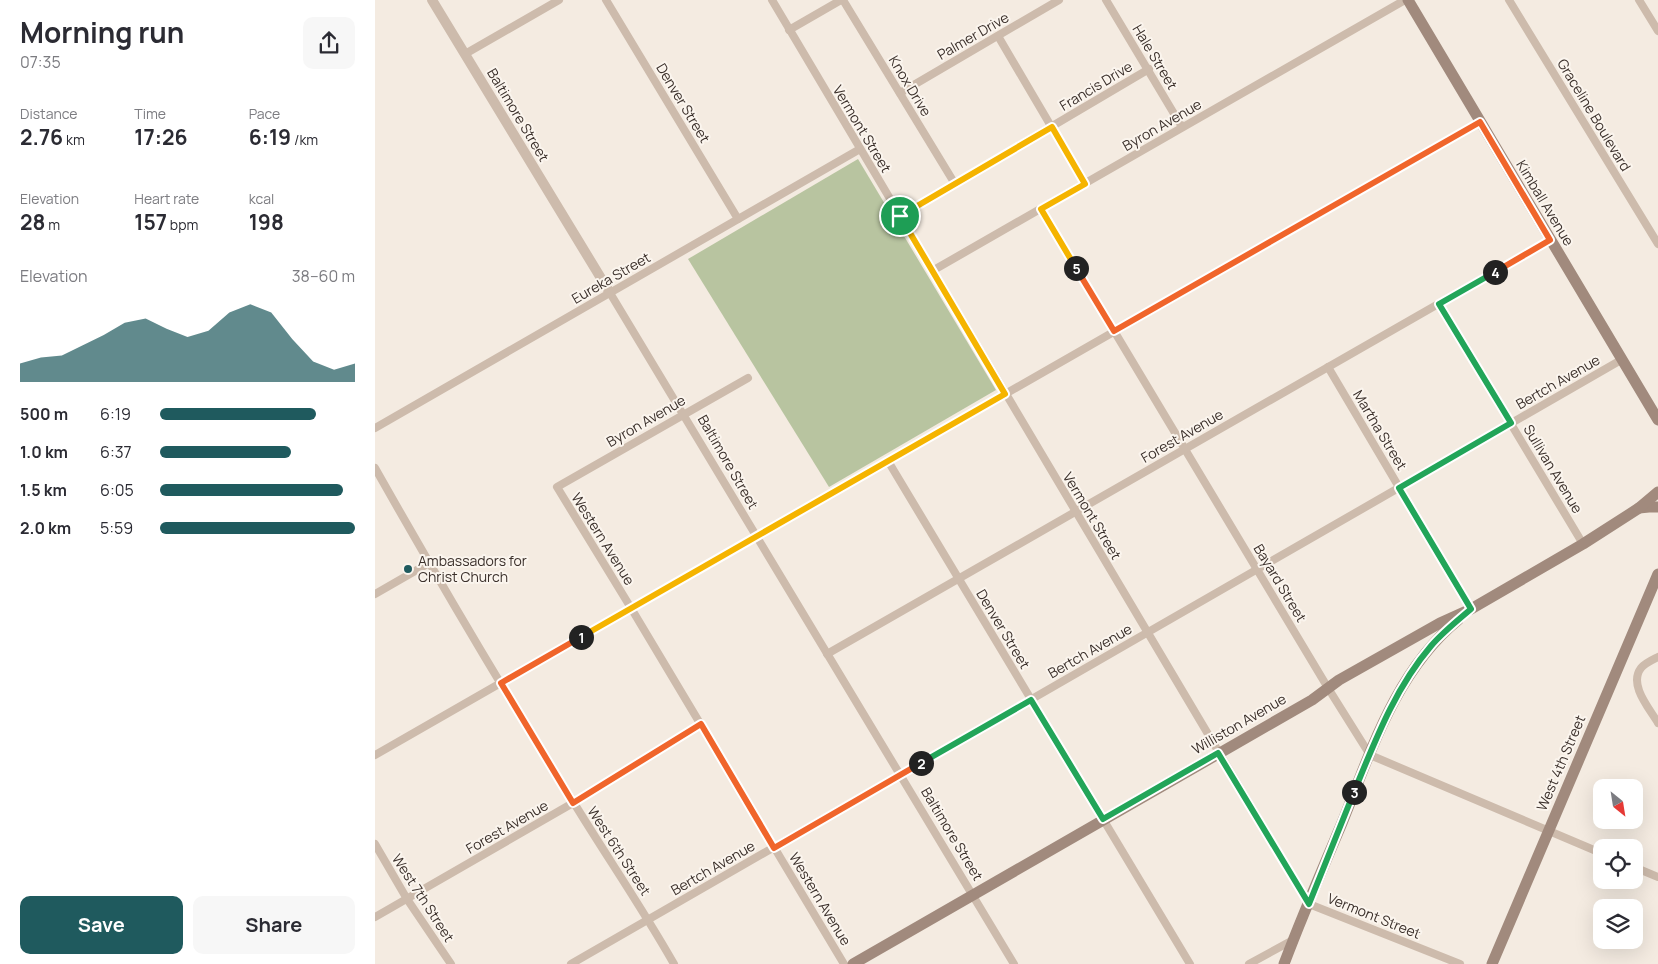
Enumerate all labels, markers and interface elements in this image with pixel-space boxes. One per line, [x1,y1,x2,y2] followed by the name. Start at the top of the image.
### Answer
[933,7,1012,64] street label: Palmer Drive
[20,13,184,51] text: Morning run
[303,17,355,69] button: share
[1129,21,1183,93] street label: Hale Street
[20,51,61,73] text: 07:35
[885,52,936,120] street label: Knox Drive
[1553,55,1636,174] street label: Graceline Boulevard
[1056,56,1136,115] street label: Francis Drive
[652,59,715,146] street label: Denver Street
[483,65,554,165] street label: Baltimore Street
[829,82,896,176] street label: Vermont Street
[1119,94,1205,155] street label: Byron Avenue
[20,104,77,123] text: Distance
[134,104,166,123] text: Time
[249,104,280,123] text: Pace
[20,123,63,151] text: 2.76
[134,123,187,151] text: 17:26
[249,123,291,151] text: 6:19
[63,130,85,149] text: km
[291,130,318,149] text: /km
[1512,156,1578,249] street label: Kimball Avenue
[20,189,79,208] text: Elevation
[134,189,199,208] text: Heart rate
[249,189,274,208] text: kcal
[879,195,921,237] pin
[886,202,914,230] icon: arrive
[20,208,45,236] text: 28
[134,208,167,236] text: 157
[249,208,284,236] text: 198
[45,215,60,234] text: m
[167,215,198,234] text: bpm
[568,247,654,308] street label: Eureka Street
[1063,256,1089,280] pin: 5
[1072,259,1081,278] text: 5
[1483,260,1507,284] pin: 4
[1491,263,1500,282] text: 4
[20,265,88,287] text: Elevation
[292,265,355,287] text: 38–60 m
[1512,350,1603,413] street label: Bertch Avenue
[1349,386,1412,474] street label: Martha Street
[603,390,689,451] street label: Byron Avenue
[20,403,68,425] text: 500 m
[100,403,131,425] text: 6:19
[1137,404,1226,467] street label: Forest Avenue
[694,411,763,513] street label: Baltimore Street
[1519,421,1587,517] street label: Sullivan Avenue
[20,441,68,463] text: 1.0 km
[100,441,132,463] text: 6:37
[1059,469,1126,563] street label: Vermont Street
[20,479,67,501] text: 1.5 km
[100,479,134,501] text: 6:05
[567,489,639,588] street label: Western Avenue
[20,517,71,539] text: 2.0 km
[100,517,133,539] text: 5:59
[1250,540,1311,626] street label: Bayard Street
[418,551,527,586] place label: Ambassadors for Christ Church
[402,563,414,575] marker: Ambassadors for Christ Church
[972,585,1035,672] street label: Denver Street
[1044,619,1135,682] street label: Bertch Avenue
[569,624,593,650] pin: 1
[578,628,585,647] text: 1
[1188,689,1289,758] street label: Williston Avenue
[1532,712,1589,814] street label: West 4th Street
[909,750,933,776] pin: 2
[917,754,926,773] text: 2
[1593,779,1643,829] north arrow
[1593,779,1643,949] map controls
[1341,780,1367,804] pin: 3
[1350,783,1359,802] text: 3
[917,784,988,884] street label: Baltimore Street
[462,795,551,858] street label: Forest Avenue
[583,802,656,899] street label: West 6th Street
[667,836,758,899] street label: Bertch Avenue
[1593,839,1643,889] button: locate
[785,849,856,949] street label: Western Avenue
[388,850,459,946] street label: West 7th Street
[1325,888,1424,943] street label: Vermont Street
[20,896,183,954] button: Save
[193,896,355,954] button: Share
[1593,899,1643,949] button: layers

